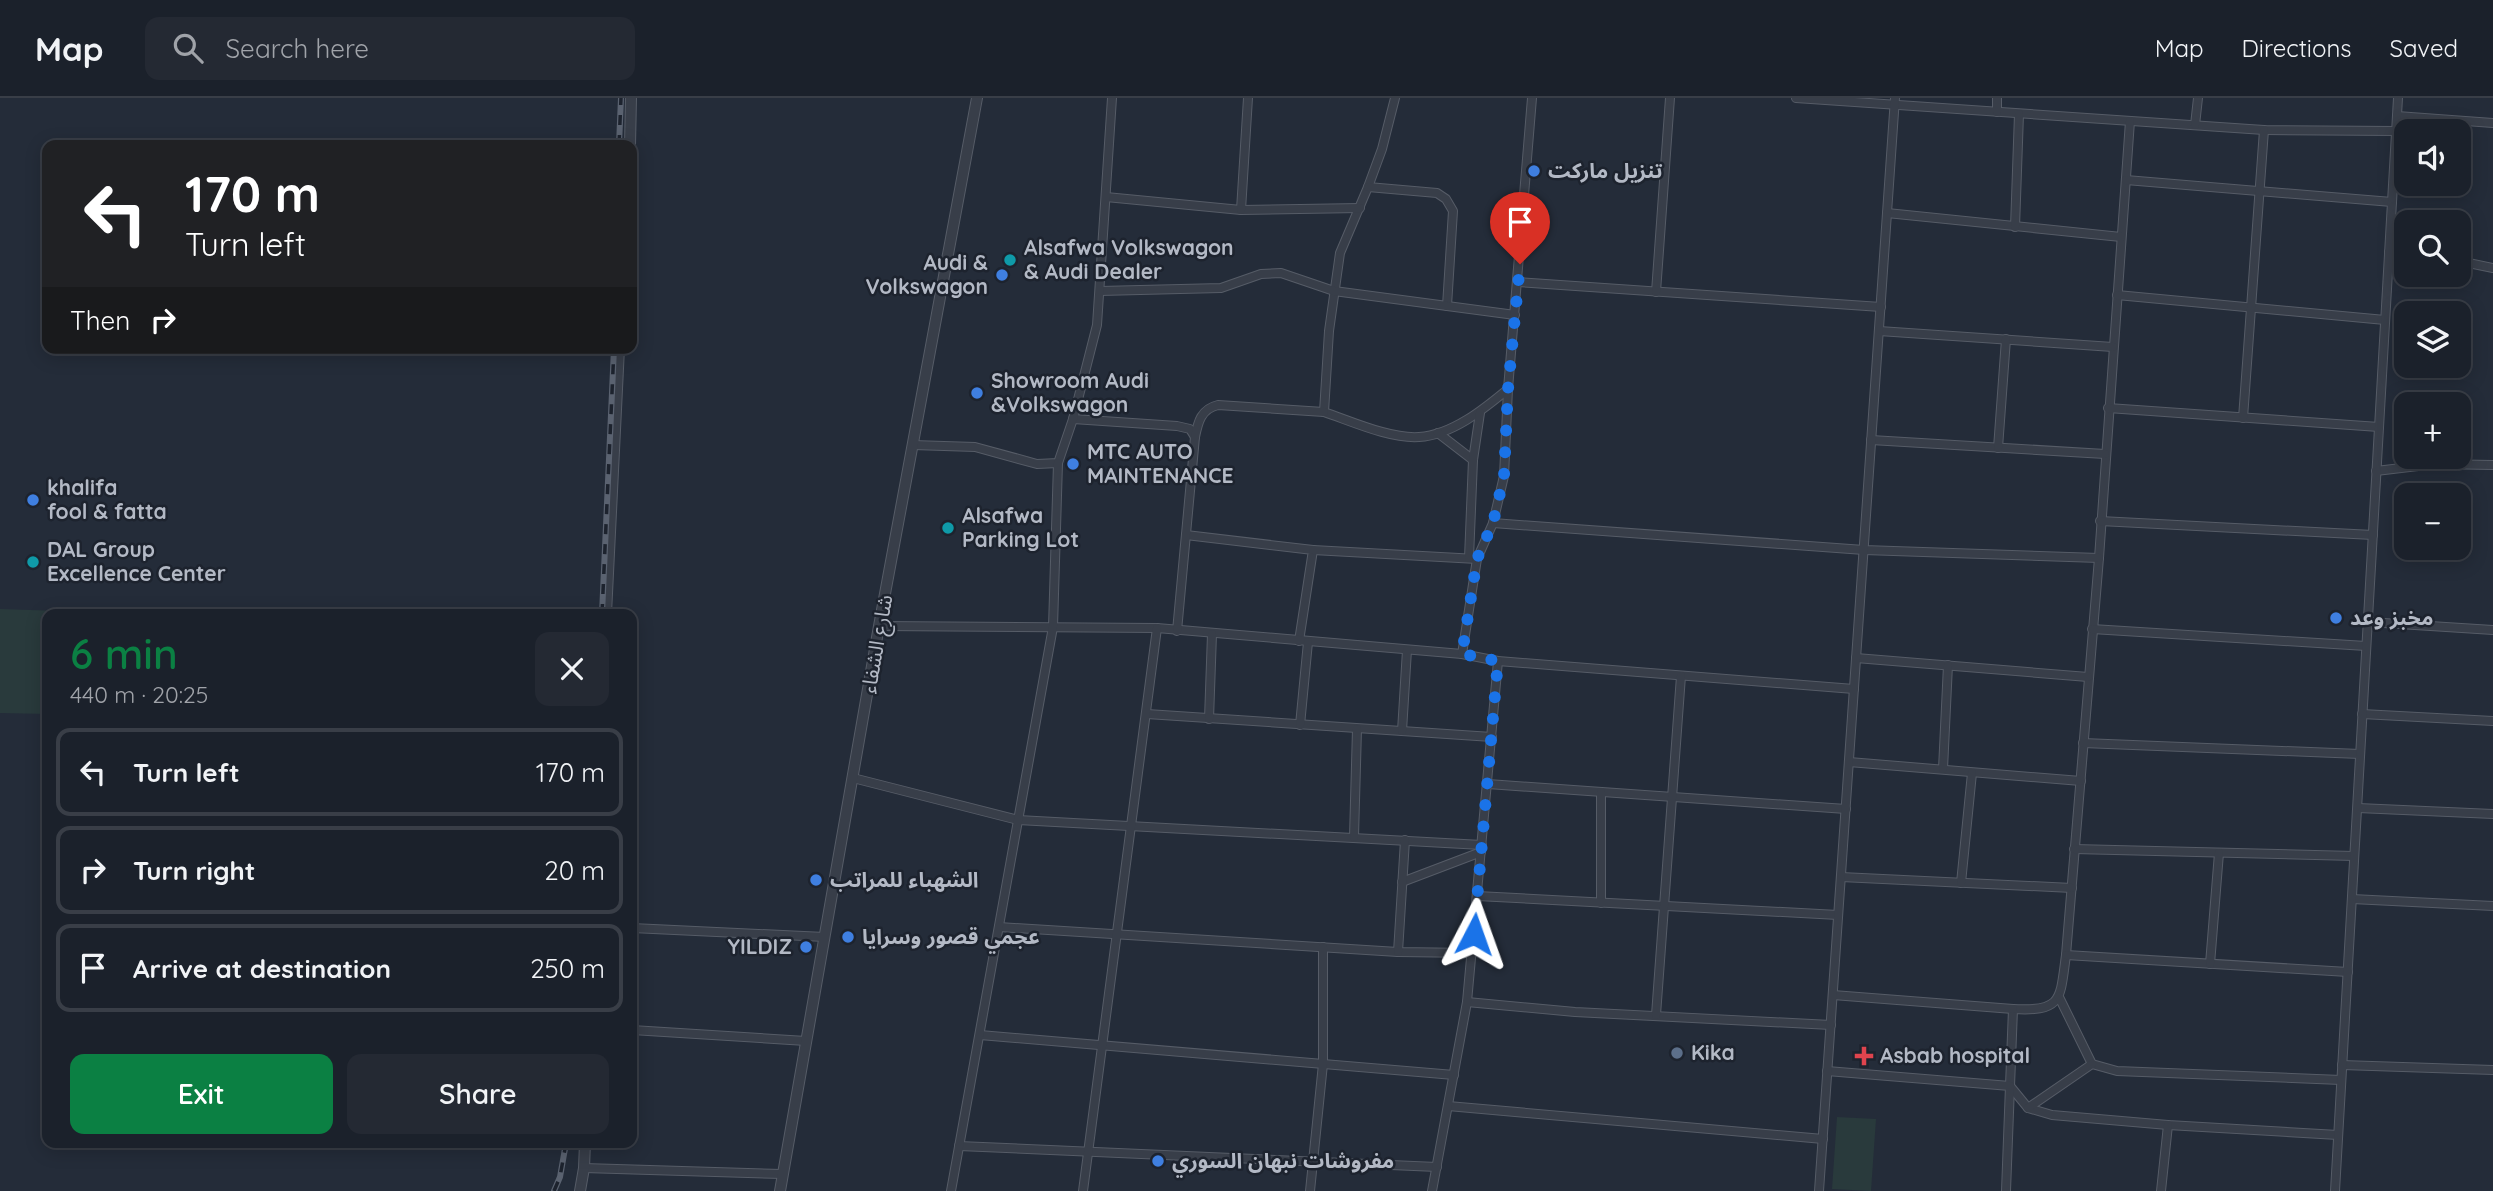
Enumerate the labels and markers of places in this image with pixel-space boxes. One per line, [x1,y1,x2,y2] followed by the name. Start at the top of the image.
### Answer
[1548,157,1663,183] place label: تنزيل ماركت
[1526,163,1542,179] marker: تنزيل ماركت
[1490,192,1550,264] pin
[1024,234,1234,284] place label: Alsafwa Volkswagon & Audi Dealer
[866,249,988,299] place label: Audi & Volkswagon
[1002,252,1018,268] marker: Alsafwa Volkswagon & Audi Dealer
[994,267,1010,283] marker: Audi & Volkswagon
[991,367,1149,417] place label: Showroom Audi &Volkswagon
[969,385,985,401] marker: Showroom Audi &Volkswagon
[1087,438,1233,488] place label: MTC AUTO MAINTENANCE
[1065,456,1081,472] marker: MTC AUTO MAINTENANCE
[47,474,167,524] place label: khalifa fool & fatta
[25,492,41,508] marker: khalifa fool & fatta
[962,502,1079,552] place label: Alsafwa Parking Lot
[940,520,956,536] marker: Alsafwa Parking Lot
[47,536,226,586] place label: DAL Group Excellence Center
[25,554,41,570] marker: DAL Group Excellence Center
[2350,604,2434,630] place label: مخبز وعد
[2328,610,2344,626] marker: مخبز وعد
[830,866,979,892] place label: الشهباء للمراتب
[808,872,824,888] marker: الشهباء للمراتب
[862,923,1040,954] place label: عجمي قصور وسرايا
[840,929,856,945] marker: عجمي قصور وسرايا
[728,933,792,959] place label: YILDIZ
[798,939,814,955] marker: YILDIZ
[1691,1039,1735,1065] place label: Kika
[1880,1042,2030,1068] place label: Asbab hospital
[1669,1045,1685,1061] marker: Kika
[1854,1046,1874,1066] marker: Asbab hospital
[1172,1147,1394,1178] place label: مفروشات نبهان السوري
[1150,1153,1166,1169] marker: مفروشات نبهان السوري

